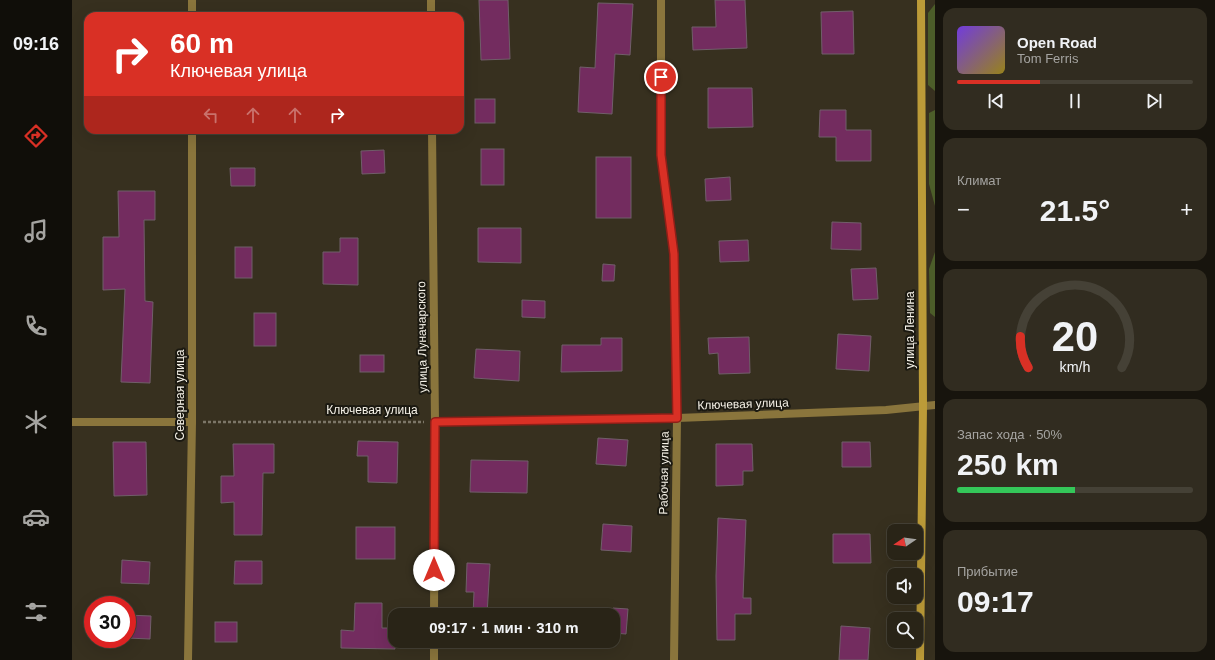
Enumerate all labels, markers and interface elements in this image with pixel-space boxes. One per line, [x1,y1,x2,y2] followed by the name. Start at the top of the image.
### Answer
[104,28,156,80] icon: right
[170,28,234,59] text: 60 m
[13,34,59,54] text: 09:16
[1017,34,1097,51] text: Open Road
[1017,51,1078,66] text: Tom Ferris
[644,60,678,94] pin
[170,61,307,81] text: Ключевая улица
[650,66,672,88] icon: arrive
[985,90,1007,112] icon: previous
[1064,90,1086,112] icon: pause
[1143,90,1165,112] icon: next
[200,104,222,126] icon: left
[242,104,264,126] icon: ahead
[284,104,306,126] icon: ahead
[326,104,348,126] icon: right
[22,122,50,150] icon: directions
[957,173,1001,188] text: Климат
[1040,194,1110,227] text: 21.5°
[957,197,970,222] text: −
[1180,197,1193,222] text: +
[22,217,50,245] icon: music
[414,281,430,393] street label: улица Луначарского
[903,291,917,369] street label: улица Ленина
[22,312,50,340] icon: phone
[1052,313,1098,360] text: 20
[173,349,187,441] street label: Северная улица
[1060,359,1091,375] text: km/h
[697,395,789,413] street label: Ключевая улица
[326,403,418,417] street label: Ключевая улица
[22,408,50,436] icon: climate
[957,427,1062,442] text: Запас хода · 50%
[656,431,672,515] street label: Рабочая улица
[957,448,1059,481] text: 250 km
[22,503,50,531] icon: car
[887,524,923,560] north arrow
[887,524,923,648] map controls
[413,549,455,591] position arrow
[957,564,1018,579] text: Прибытие
[887,568,923,604] button: sound
[957,585,1034,618] text: 09:17
[84,596,136,648] speed limit sign: 30
[22,598,50,626] icon: filters
[887,612,923,648] button: search
[429,619,579,636] text: 09:17 · 1 мин · 310 m

